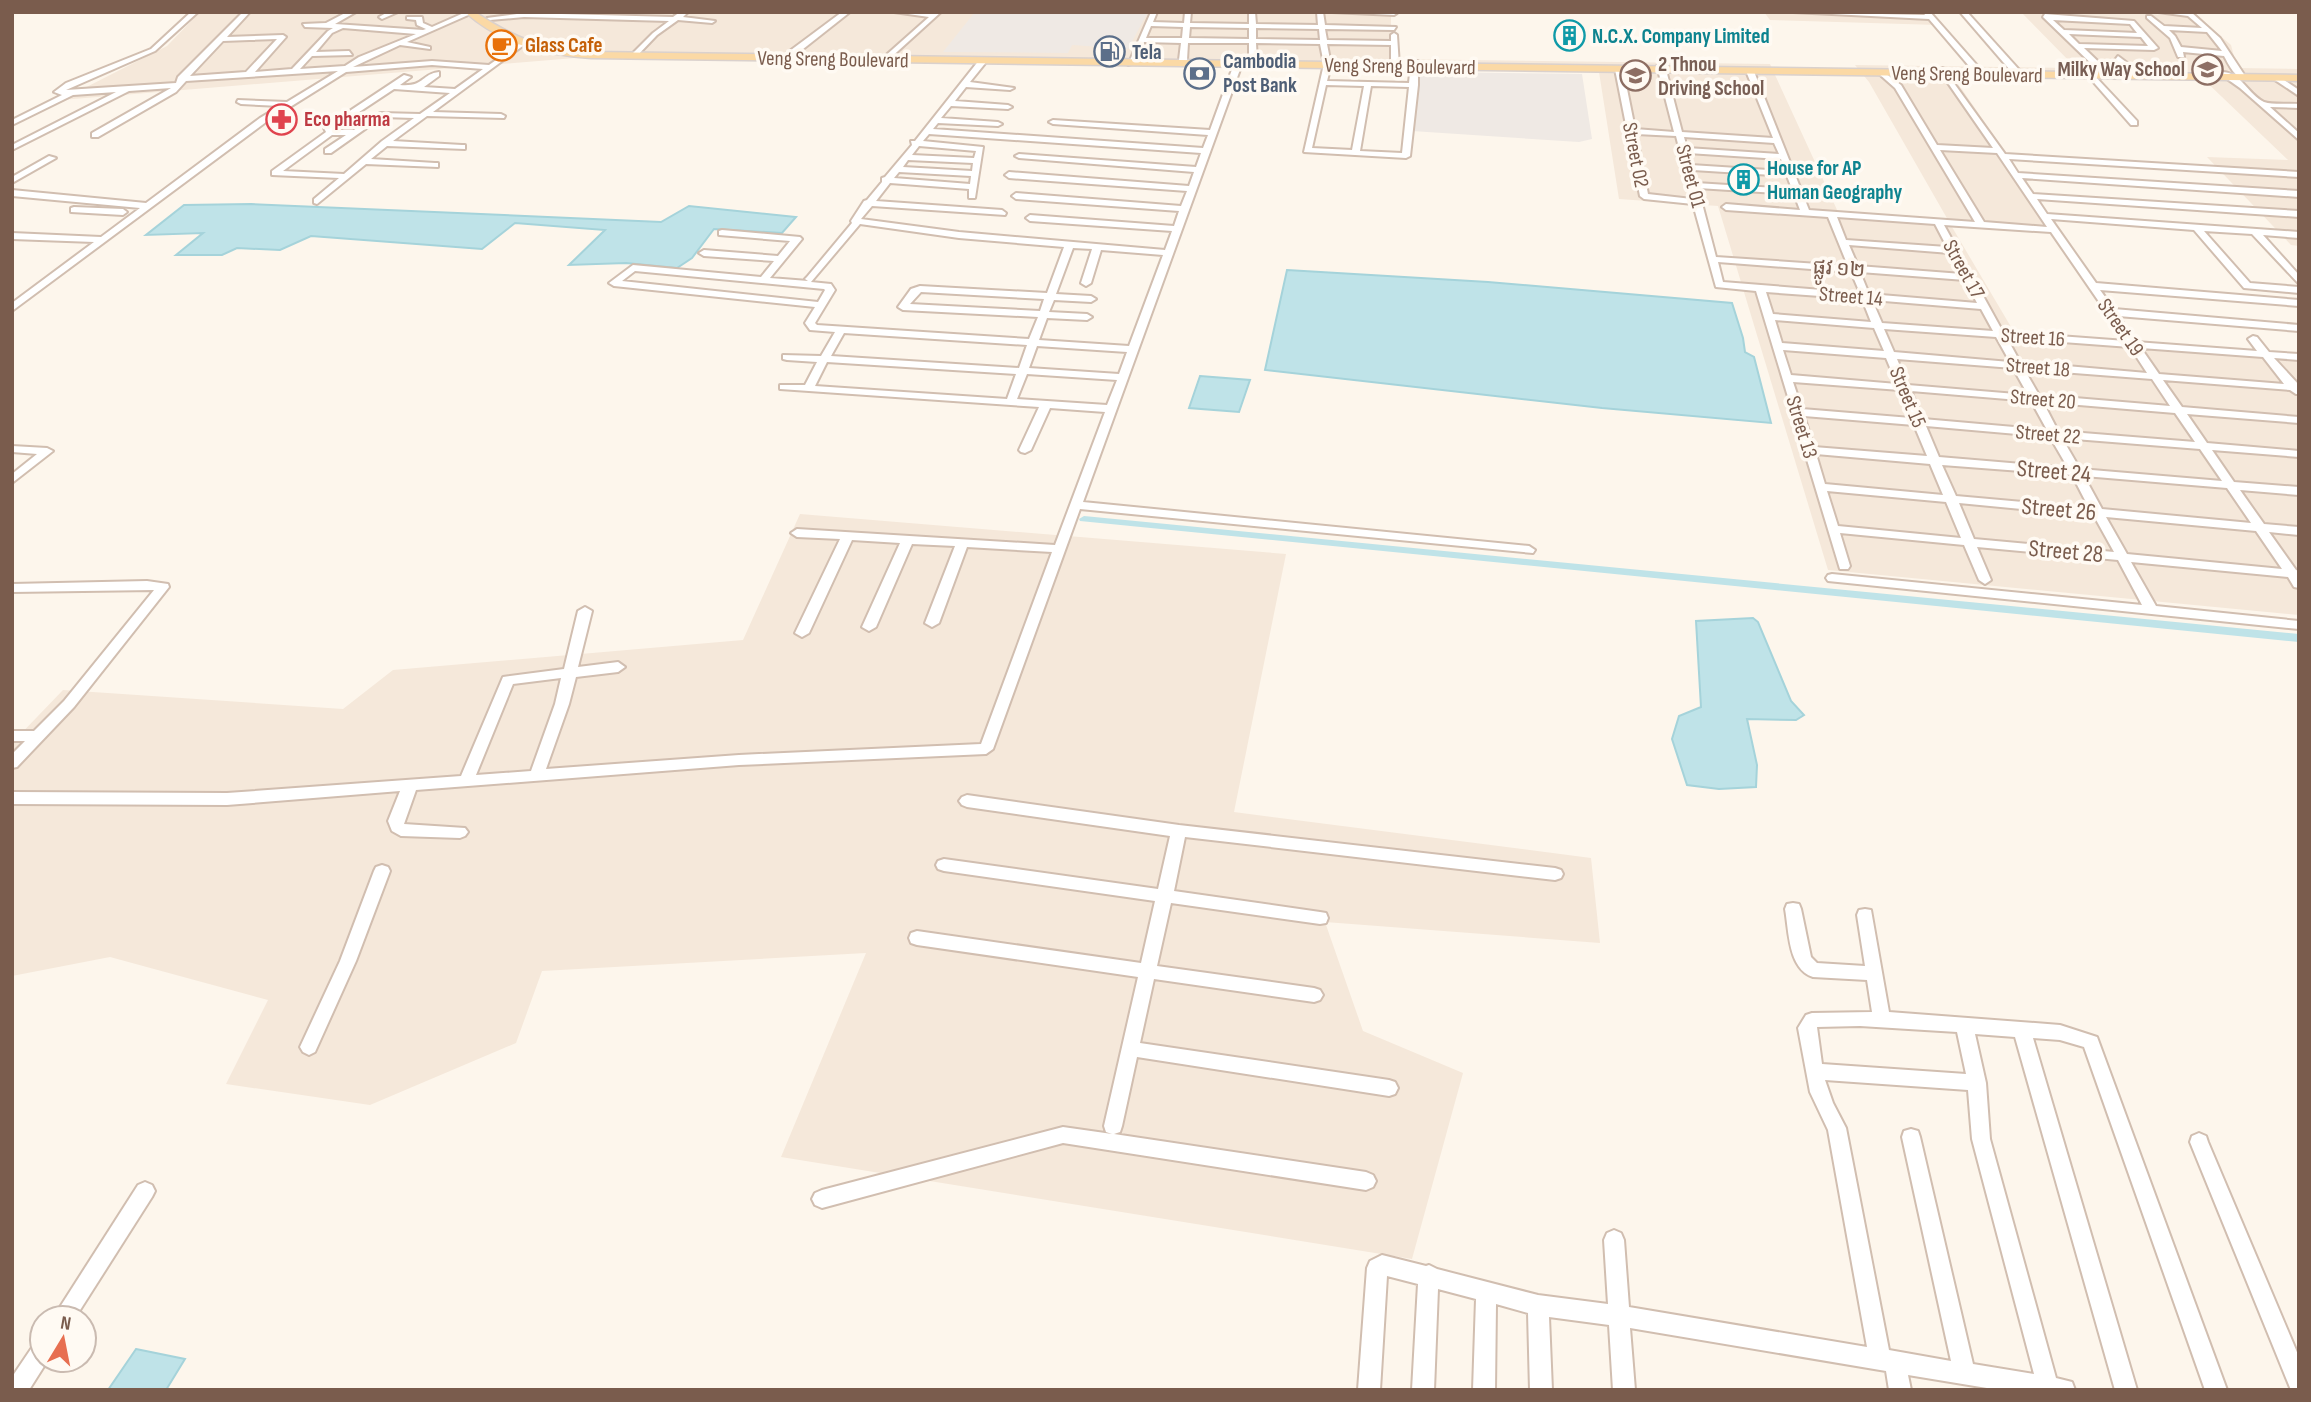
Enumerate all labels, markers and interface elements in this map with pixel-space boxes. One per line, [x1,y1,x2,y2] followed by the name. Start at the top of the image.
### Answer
[1552,19,1586,53] building icon: N.C.X. Company Limited
[1592,24,1770,49] place label: N.C.X. Company Limited
[485,28,519,62] cafe icon: Glass Cafe
[525,33,602,58] place label: Glass Cafe
[1092,35,1126,69] fuel station icon: Tela
[1132,40,1162,65] place label: Tela
[757,46,909,73] street label: Veng Sreng Boulevard
[1223,49,1297,98] place label: Cambodia Post Bank
[1658,52,1764,101] place label: 2 Thnou Driving School
[2191,52,2225,86] school or university icon: Milky Way School
[1324,53,1476,80] street label: Veng Sreng Boulevard
[1183,56,1217,90] bank icon: Cambodia Post Bank
[2058,57,2185,82] place label: Milky Way School
[1618,59,1652,93] school or university icon: 2 Thnou Driving School
[1891,61,2043,88] street label: Veng Sreng Boulevard
[264,102,298,136] pharmacy icon: Eco pharma
[304,107,390,132] place label: Eco pharma
[1617,120,1654,190] street label: Street 02
[1670,142,1711,211] street label: Street 01
[1767,156,1903,205] place label: House for AP Human Geography
[1727,163,1761,197] building icon: House for AP Human Geography
[1937,235,1990,304] street label: Street 17
[1811,254,1866,289] street label: ផ្លូវ ១២
[1818,281,1884,312] street label: Street 14
[2092,294,2149,361] street label: Street 19
[2000,323,2066,352] street label: Street 16
[2005,352,2071,383] street label: Street 18
[1884,363,1931,431] street label: Street 15
[2009,384,2077,415] street label: Street 20
[1780,393,1823,461] street label: Street 13
[2014,419,2081,450] street label: Street 22
[2016,454,2092,489] street label: Street 24
[2020,492,2098,527] street label: Street 26
[2027,534,2105,569] street label: Street 28
[28,1304,98,1374] north arrow
[59,1312,73,1336] text: N

